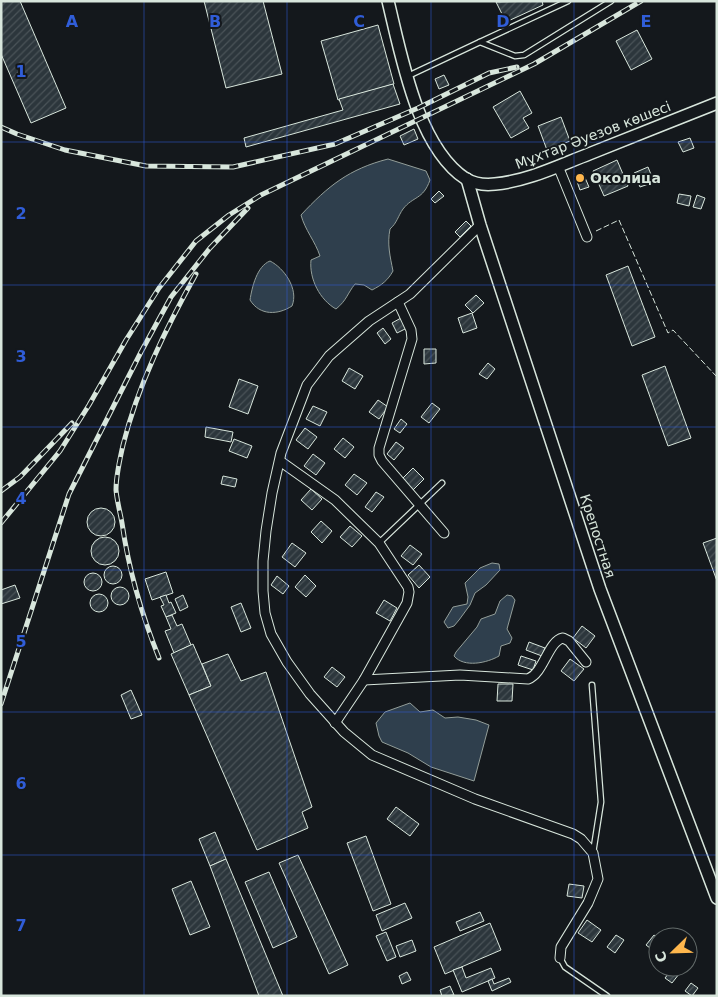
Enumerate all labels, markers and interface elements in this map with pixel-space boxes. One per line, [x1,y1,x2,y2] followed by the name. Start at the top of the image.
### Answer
[66,12,79,31] text: A
[209,12,221,31] text: B
[353,12,365,31] text: C
[496,12,510,31] text: D
[641,12,651,31] text: E
[15,62,27,81] text: 1
[513,98,673,172] street label: Мұхтар Әуезов көшесі
[590,170,661,186] place label: Околица
[574,172,586,184] marker: Околица
[15,204,27,223] text: 2
[15,347,27,366] text: 3
[15,489,27,508] text: 4
[577,492,619,580] street label: Крепостная
[15,632,27,651] text: 5
[15,774,27,793] text: 6
[15,916,27,935] text: 7
[648,927,698,977] north arrow
[652,949,670,965] text: С

